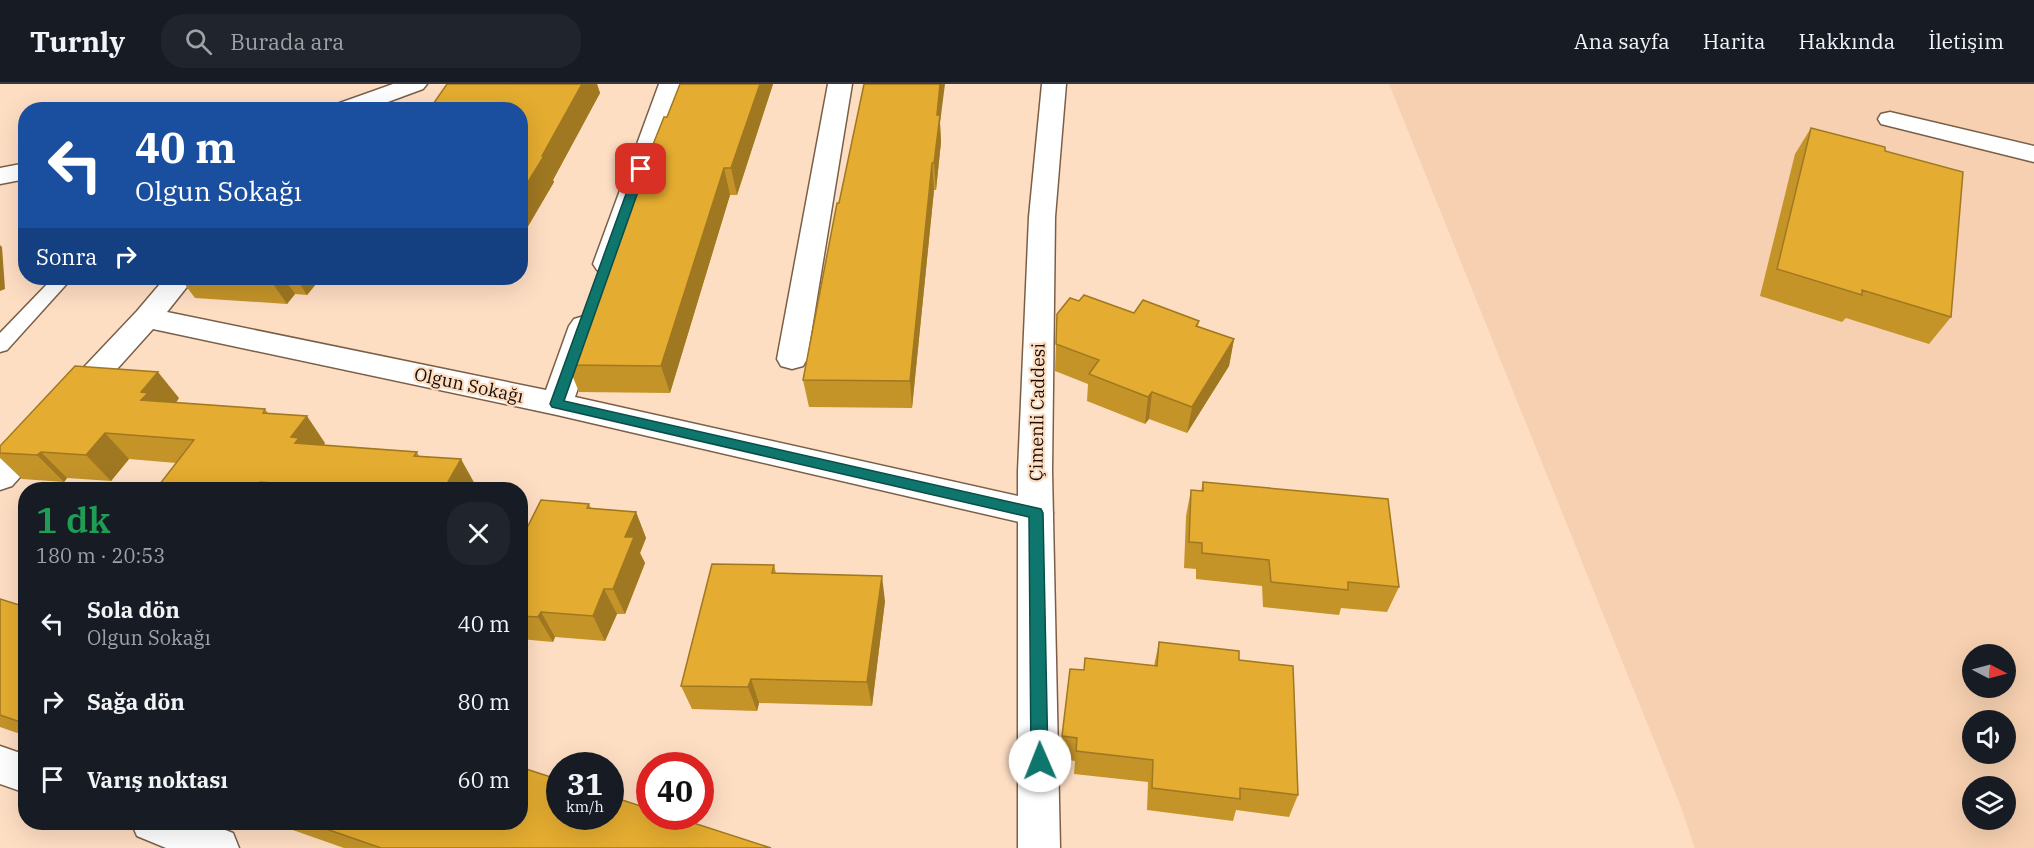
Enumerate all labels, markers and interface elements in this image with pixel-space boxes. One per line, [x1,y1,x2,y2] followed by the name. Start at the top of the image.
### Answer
[161,14,581,68] search box
[30,23,125,60] text: Turnly
[182,25,215,58] icon: search
[230,27,344,56] text: Burada ara
[1574,27,1670,55] text: Ana sayfa
[1703,27,1765,55] text: Harita
[1798,27,1895,55] text: Hakkında
[1928,27,2004,55] text: İletişim
[135,120,236,175] text: 40 m
[36,126,114,204] icon: left
[615,143,666,194] pin
[624,152,657,185] icon: arrive
[135,173,302,208] text: Olgun Sokağı
[109,240,142,273] icon: right
[36,242,97,271] text: Sonra
[1024,342,1050,481] street label: Çimenli Caddesi
[412,362,526,408] street label: Olgun Sokağı
[36,496,110,543] text: 1 dk
[447,502,510,565] button: close
[36,542,165,569] text: 180 m · 20:53
[87,595,180,624] text: Sola dön
[36,607,69,640] icon: left
[458,609,510,638] text: 40 m
[87,624,211,651] text: Olgun Sokağı
[1962,644,2016,698] north arrow
[1962,644,2016,830] map controls
[36,685,69,718] icon: right
[87,687,185,716] text: Sağa dön
[458,687,510,716] text: 80 m
[1962,710,2016,764] button: sound
[1008,729,1072,793] position arrow
[636,752,714,830] speed limit sign: 40
[36,763,69,796] icon: arrive
[567,764,603,803] text: 31
[87,765,228,794] text: Varış noktası
[458,765,510,794] text: 60 m
[1962,776,2016,830] button: layers
[566,797,604,816] text: km/h

